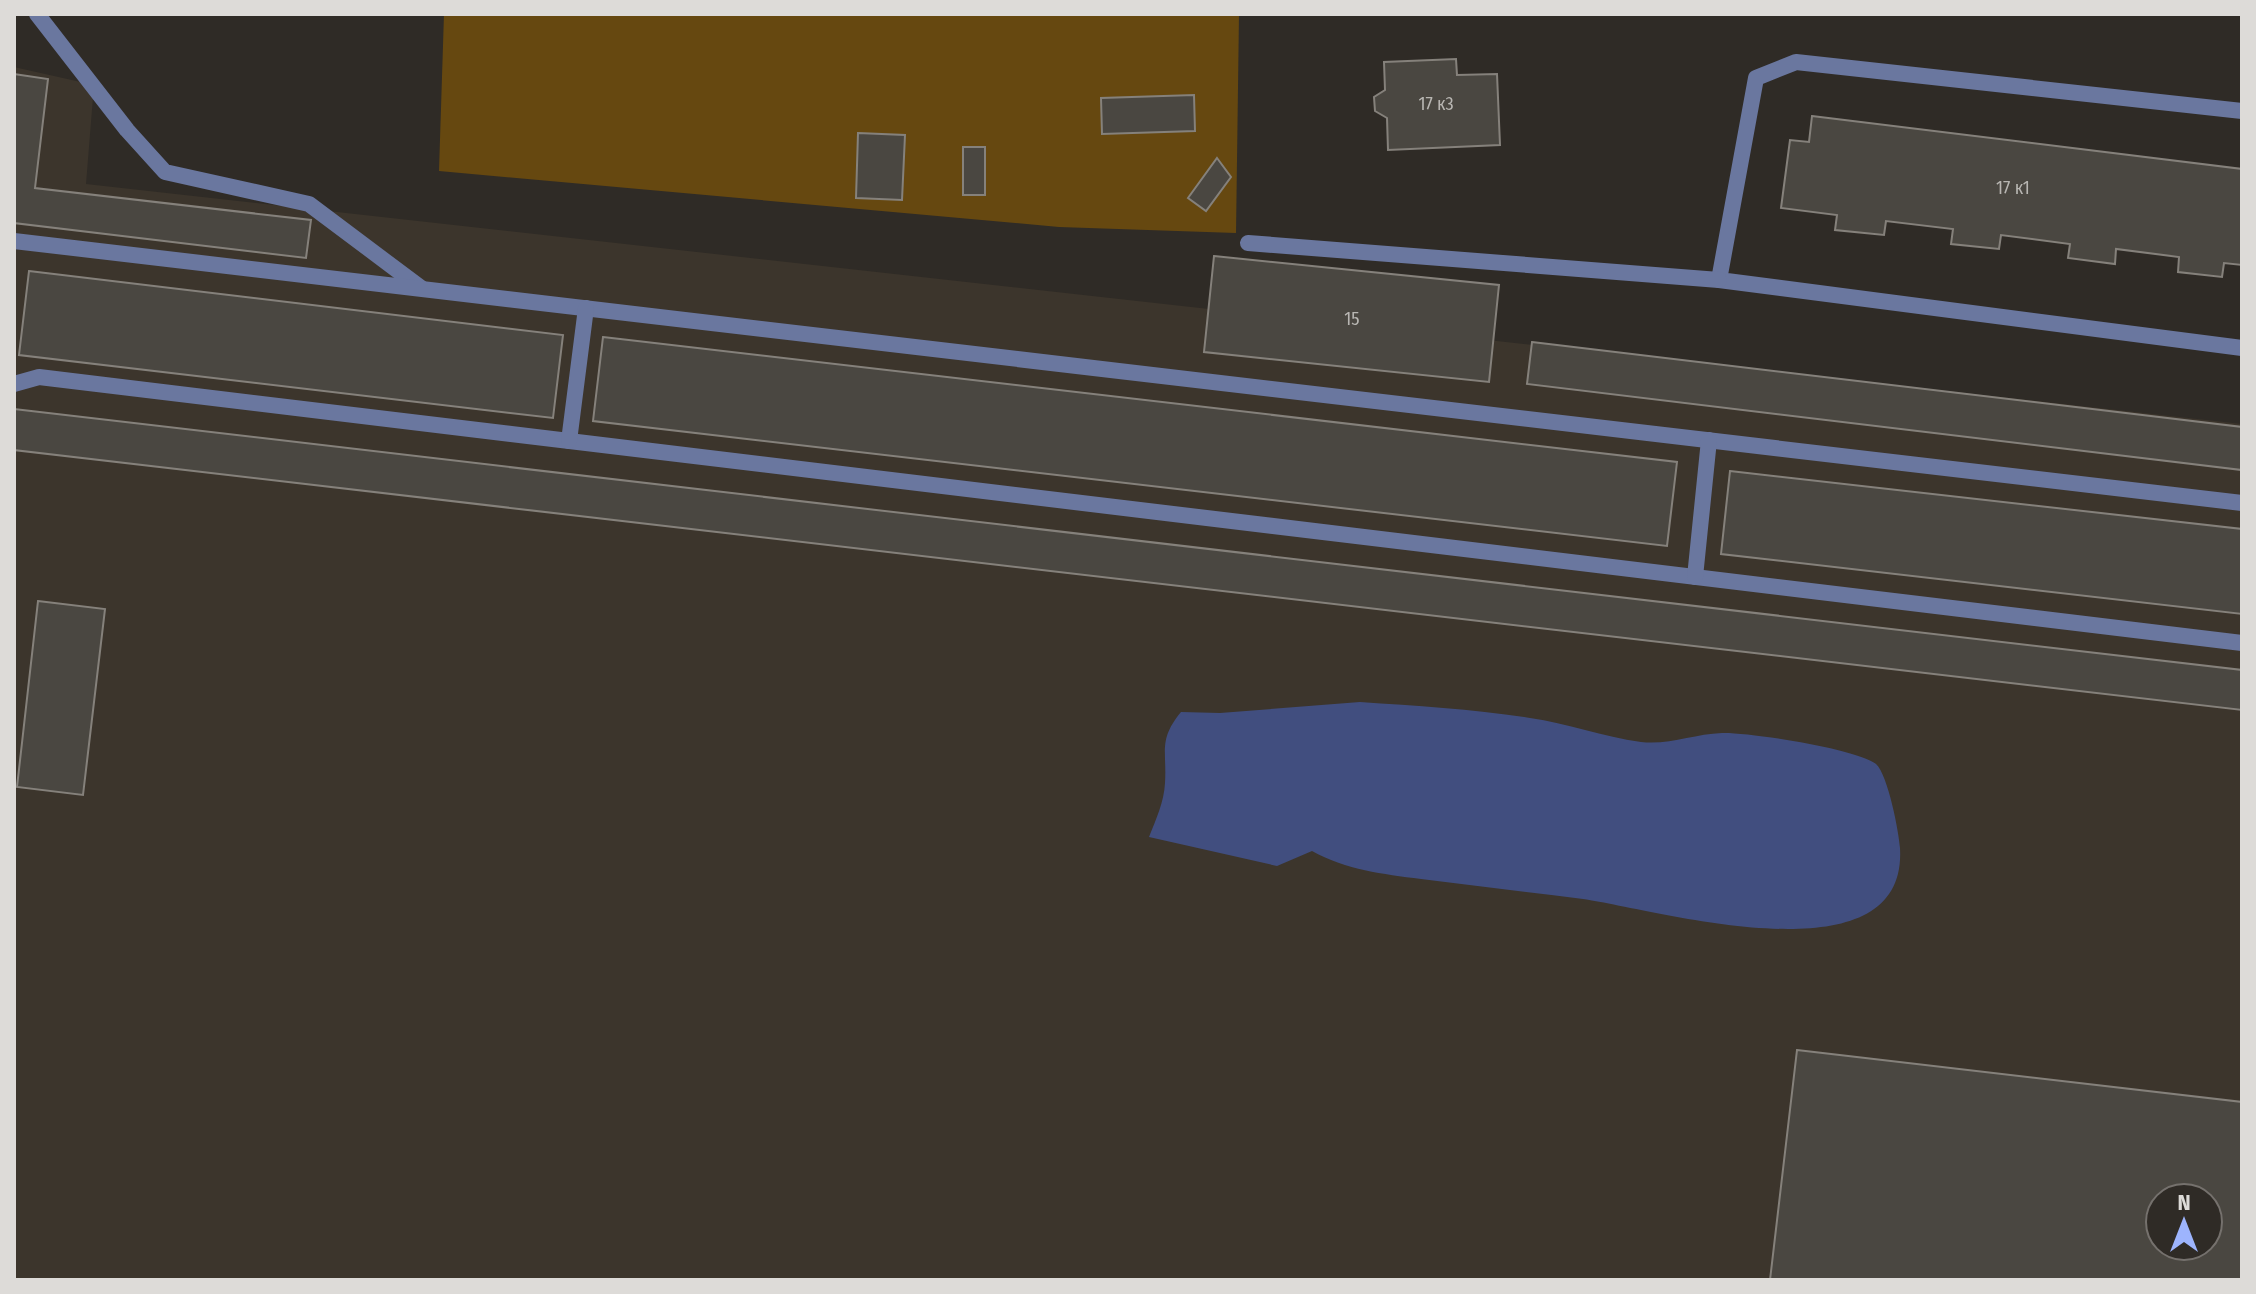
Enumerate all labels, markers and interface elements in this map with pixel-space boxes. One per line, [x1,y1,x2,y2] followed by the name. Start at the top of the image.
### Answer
[1418,93,1454,115] house number: 17 к3
[1996,177,2030,199] house number: 17 к1
[1344,308,1360,330] house number: 15
[2144,1182,2224,1262] north arrow
[2177,1189,2191,1216] text: N

